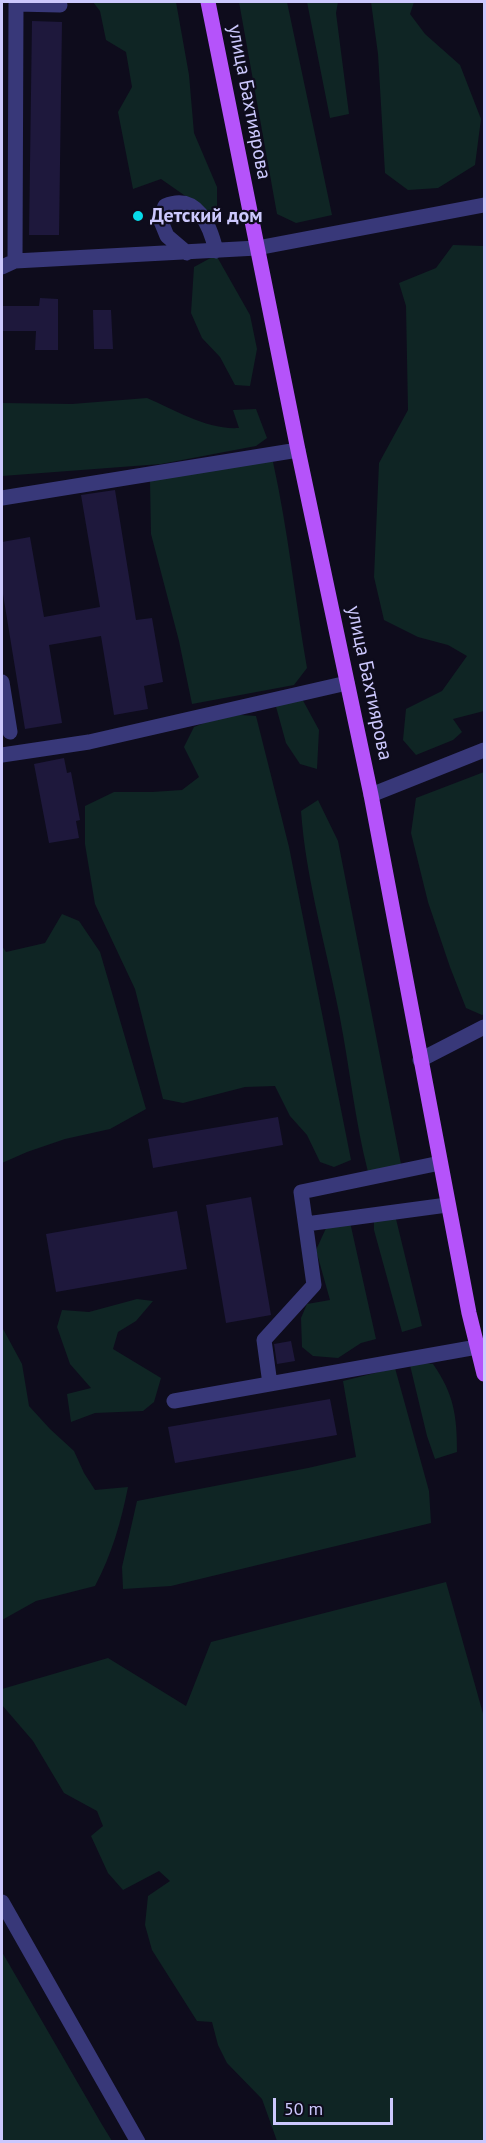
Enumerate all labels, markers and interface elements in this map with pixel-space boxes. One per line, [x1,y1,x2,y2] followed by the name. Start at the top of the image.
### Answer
[222,23,276,181] street label: улица Бахтиярова
[150,204,263,228] place label: Детский дом
[131,209,145,223] marker: Детский дом
[341,604,397,762] street label: улица Бахтиярова
[276,2086,396,2124] scale bar
[284,2097,323,2120] text: 50 m

